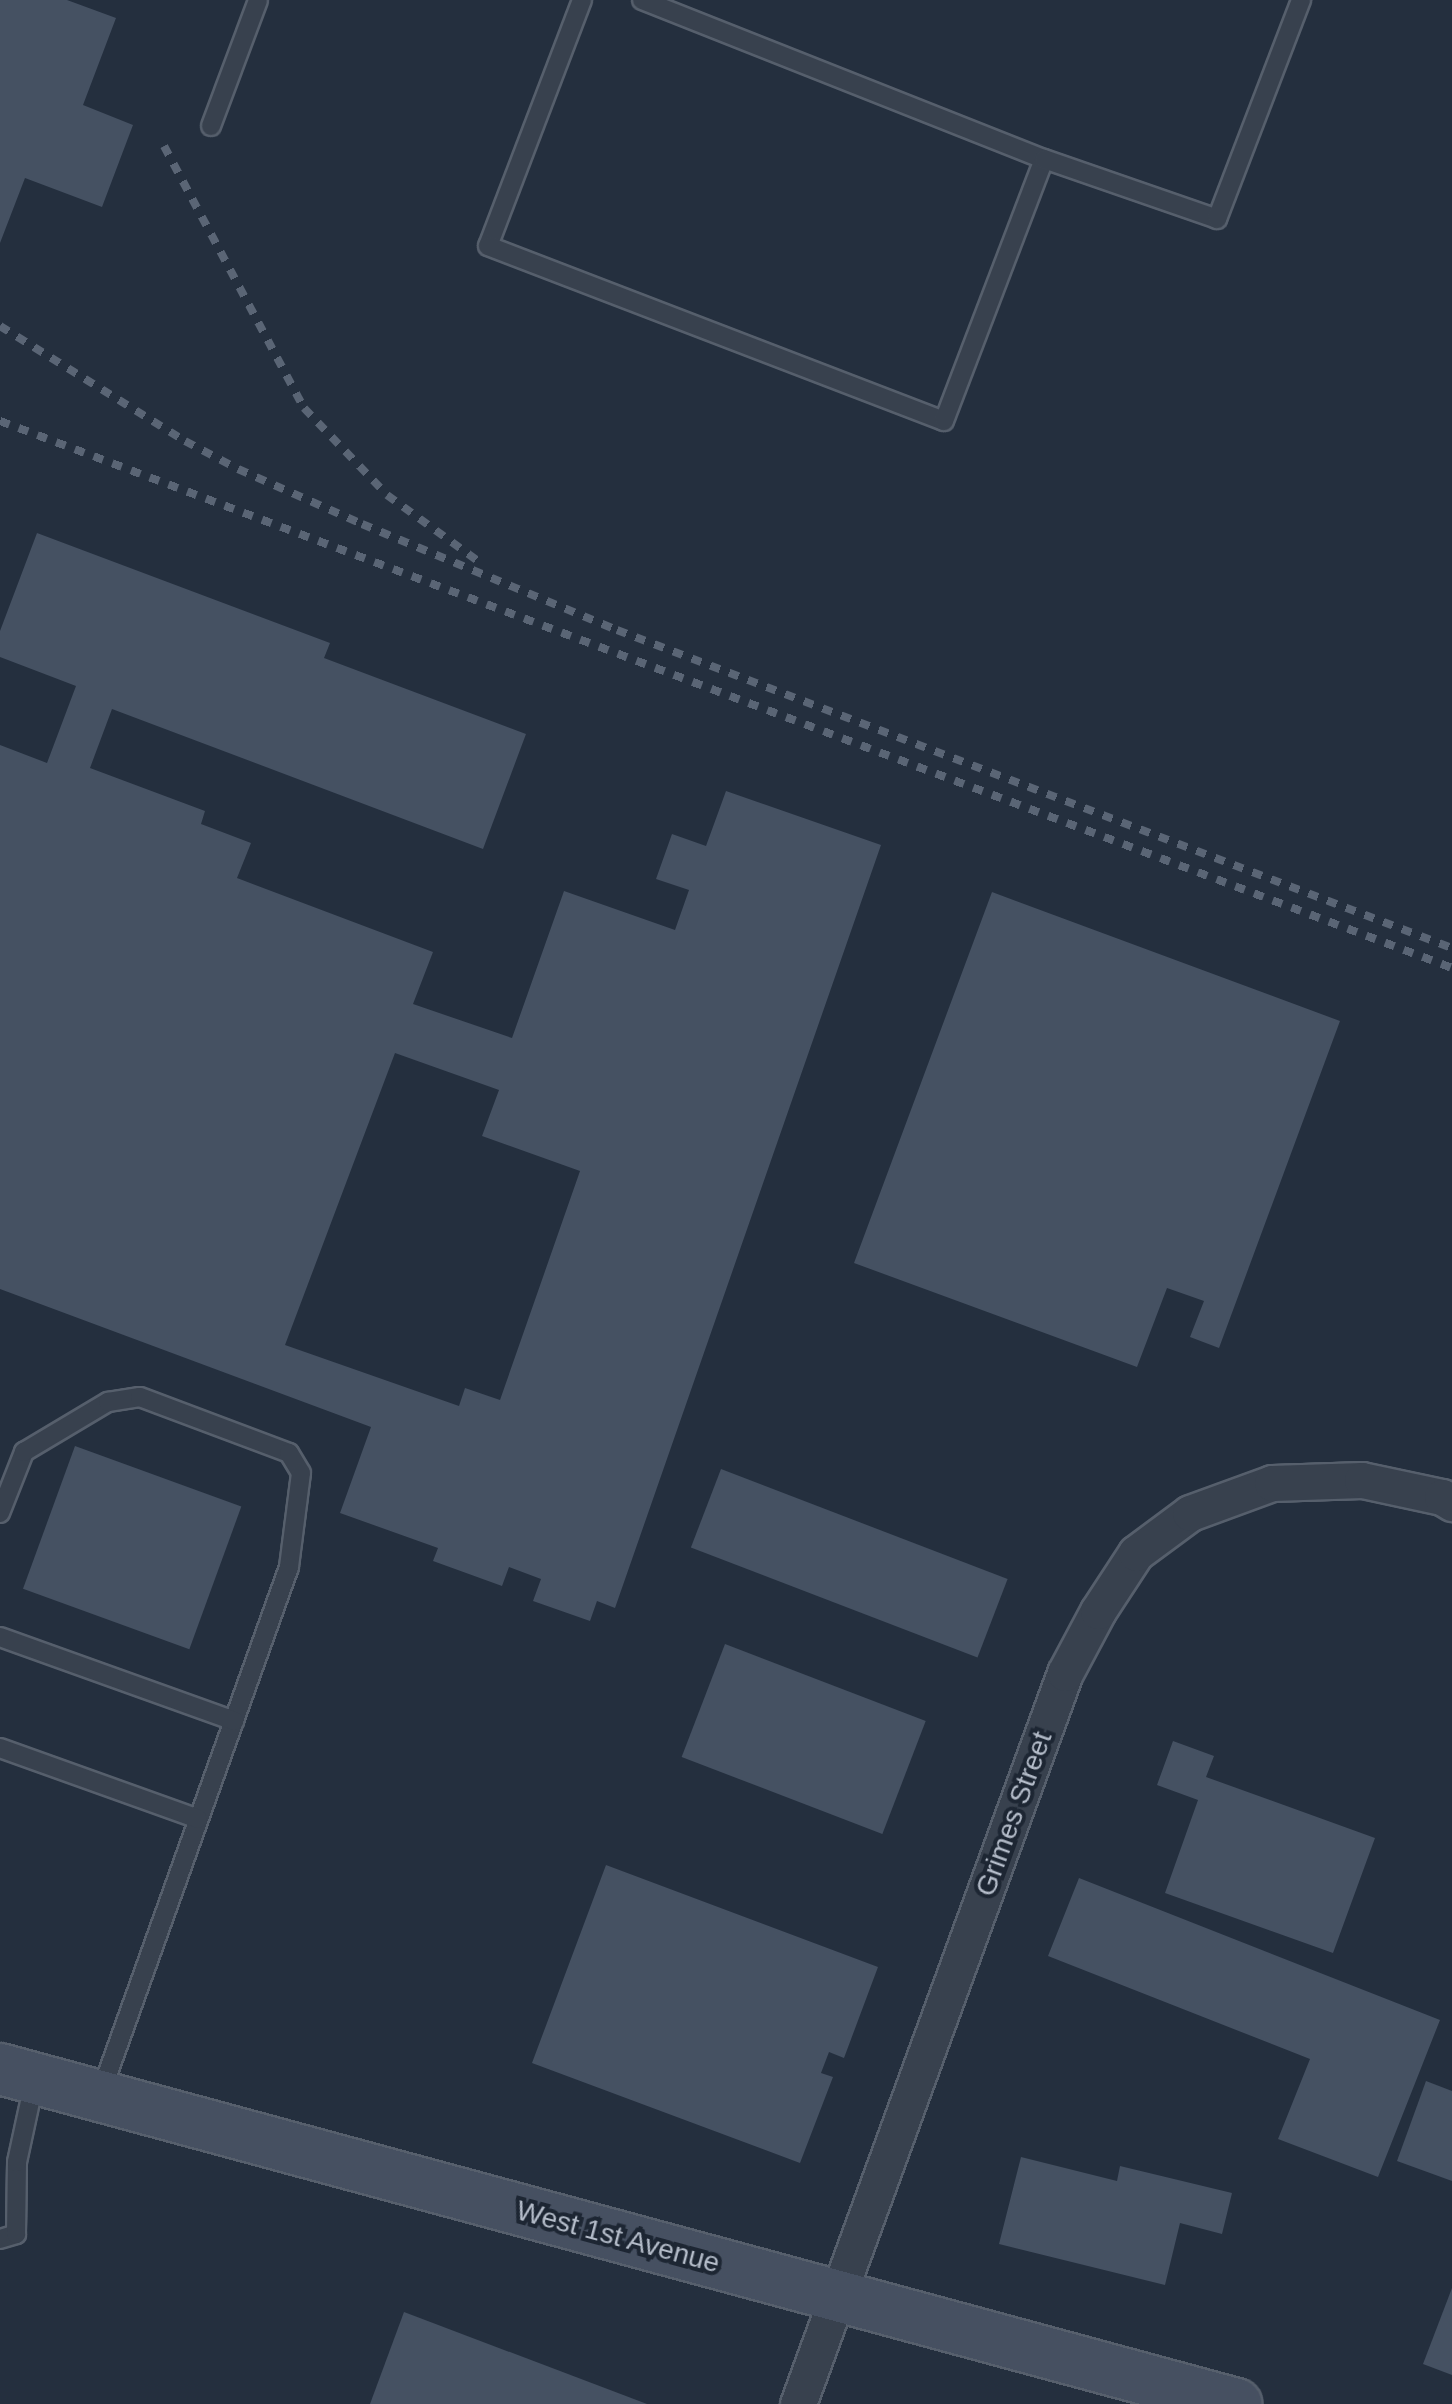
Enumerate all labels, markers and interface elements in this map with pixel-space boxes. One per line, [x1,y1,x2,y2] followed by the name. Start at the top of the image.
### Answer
[969,1727,1059,1901] street label: Grimes Street
[512,2194,724,2280] street label: West 1st Avenue

